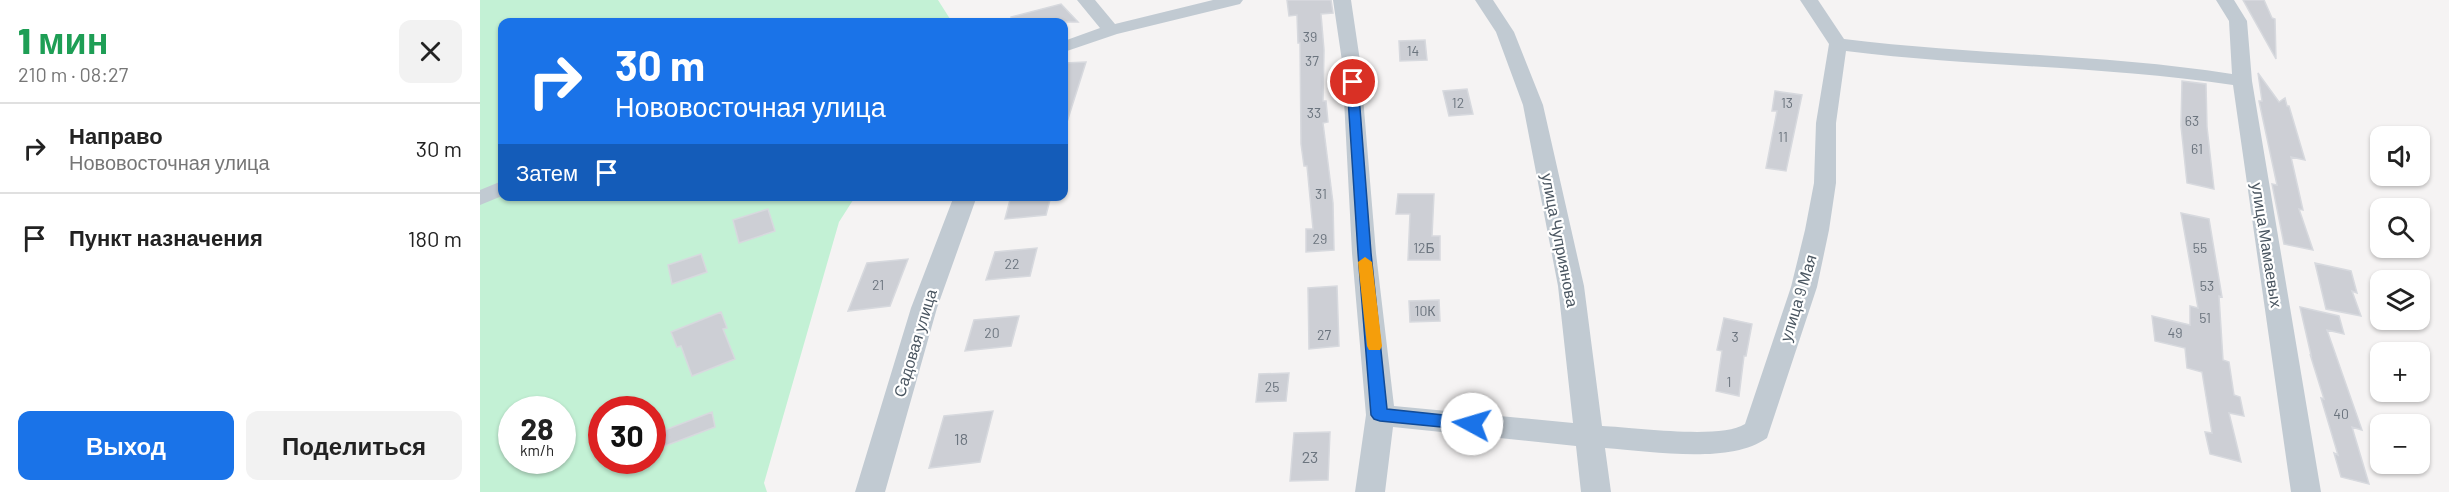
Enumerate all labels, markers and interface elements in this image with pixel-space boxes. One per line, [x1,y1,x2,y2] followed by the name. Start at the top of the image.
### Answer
[18,18,109,61] text: 1 мин
[399,20,462,83] button: close
[1303,28,1317,45] house number: 39
[615,39,705,89] text: 30 m
[516,42,594,120] icon: right
[1407,42,1419,59] house number: 14
[1305,52,1319,69] house number: 37
[1327,56,1378,107] pin
[18,62,128,86] text: 210 m · 08:27
[1336,65,1369,98] icon: arrive
[615,90,886,122] text: Нововосточная улица
[1452,94,1464,111] house number: 12
[1781,94,1793,111] house number: 13
[1307,104,1321,121] house number: 33
[2185,112,2199,129] house number: 63
[69,122,163,148] text: Направо
[2370,126,2430,474] map controls
[2370,126,2430,186] button: sound
[1778,128,1788,145] house number: 11
[18,132,51,165] icon: right
[416,135,462,161] text: 30 m
[2191,140,2203,157] house number: 61
[69,150,270,174] text: Нововосточная улица
[590,156,623,189] icon: arrive
[516,159,578,185] text: Затем
[1538,171,1583,309] street label: улица Чуприянова
[2248,181,2287,309] street label: улица Мамаевых
[1315,185,1327,202] house number: 31
[2370,198,2430,258] button: search
[18,222,51,255] icon: arrive
[69,224,263,250] text: Пункт назначения
[408,225,462,251] text: 180 m
[1313,230,1327,247] house number: 29
[1413,239,1435,256] house number: 12Б
[2193,239,2207,256] house number: 55
[1775,252,1820,344] street label: улица 9 Мая
[1004,255,1020,272] house number: 22
[2370,270,2430,330] button: layers
[872,276,884,293] house number: 21
[2200,277,2214,294] house number: 53
[889,286,940,399] street label: Садовая улица
[1415,302,1436,319] house number: 10К
[2199,309,2211,326] house number: 51
[984,324,1000,341] house number: 20
[2167,324,2183,341] house number: 49
[1317,326,1331,343] house number: 27
[1731,328,1739,345] house number: 3
[2370,342,2430,402] button: +
[1727,373,1731,390] house number: 1
[1265,378,1279,395] house number: 25
[1440,392,1504,456] position arrow
[588,396,666,474] speed limit sign: 30
[2333,405,2349,422] house number: 40
[520,410,554,446] text: 28
[18,411,234,480] button: Выход
[246,411,462,480] button: Поделиться
[2370,414,2430,474] button: −
[954,429,968,448] house number: 18
[520,441,554,459] text: km/h
[1302,447,1318,466] house number: 23

